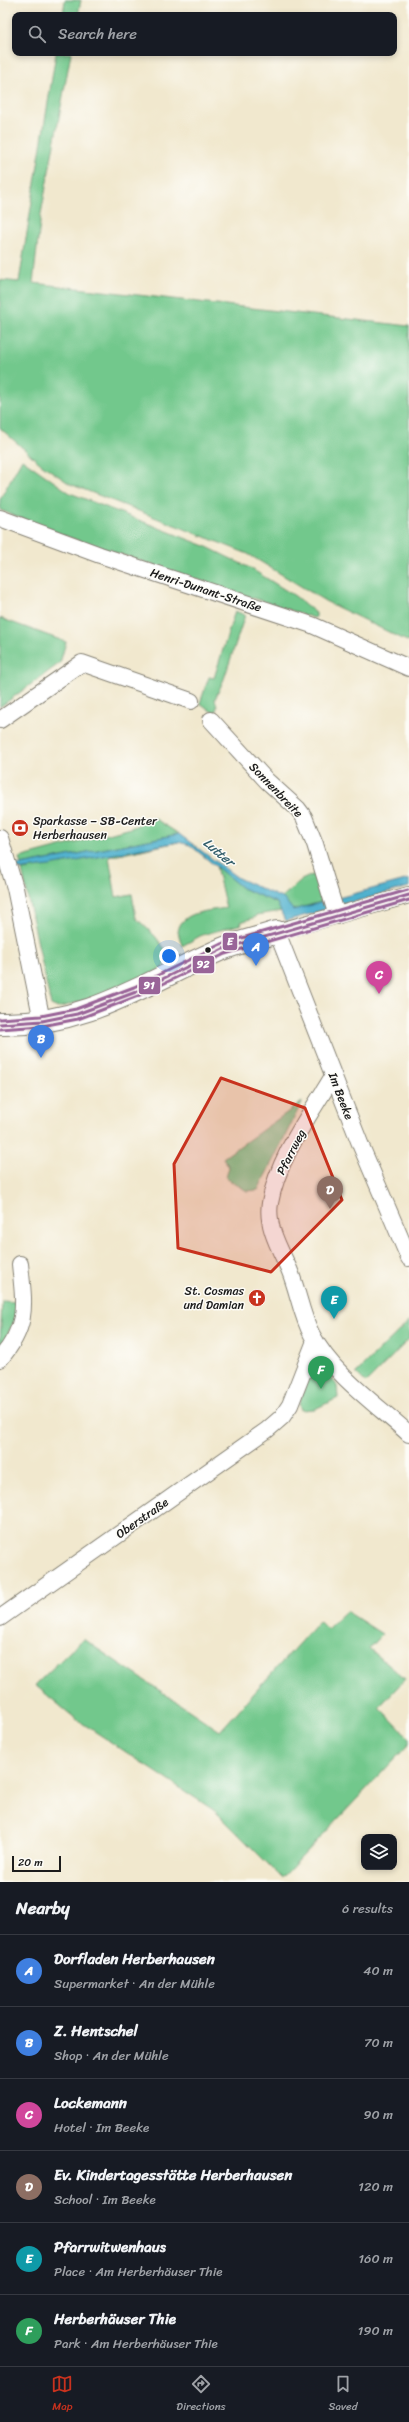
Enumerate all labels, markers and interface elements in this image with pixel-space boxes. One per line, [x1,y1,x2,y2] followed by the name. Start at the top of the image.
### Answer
[12,12,397,56] search box
[58,21,137,47] text: Search here
[26,23,48,45] icon: search
[147,562,265,618] street label: Henri-Dunant-Straße
[243,757,309,823] street label: Sonnenbreite
[33,810,158,846] place label: Sparkasse – SB-Center Herberhausen
[10,818,30,838] bank icon: Sparkasse – SB-Center Herberhausen
[198,832,242,874] water label: Lutter
[222,932,238,951] line badge: E
[227,932,234,951] text: E
[243,933,269,966] pin: A
[203,945,213,955] unlabelled marker
[159,946,179,966] your location
[192,955,215,974] line badge: 92
[196,955,210,974] text: 92
[366,961,392,994] pin: C
[138,976,161,995] line badge: 91
[143,976,155,995] text: 91
[28,1025,54,1058] pin: B
[322,1068,360,1123] street label: Im Beeke
[270,1125,312,1179] street label: Pfarrweg
[317,1176,343,1209] pin: D
[183,1280,245,1316] place label: St. Cosmas und Damian
[321,1286,347,1319] pin: E
[247,1288,267,1308] church icon: St. Cosmas und Damian
[308,1356,334,1389] pin: F
[111,1491,173,1544] street label: Oberstraße
[361,1834,397,1870] map controls
[361,1834,397,1870] button: layers
[18,1853,43,1872] text: 20 m
[12,1854,61,1873] scale bar
[16,1893,70,1923] text: Nearby
[342,1897,393,1920] text: 6 results
[54,1946,215,1972] text: Dorfladen Herberhausen
[25,1959,33,1982] text: A
[363,1959,393,1982] text: 40 m
[54,1972,215,1995] text: Supermarket · An der Mühle
[54,2018,138,2044] text: Z. Hentschel
[25,2031,33,2054] text: B
[364,2031,393,2054] text: 70 m
[54,2044,169,2067] text: Shop · An der Mühle
[54,2090,127,2116] text: Lockemann
[25,2103,33,2126] text: C
[363,2103,393,2126] text: 90 m
[54,2116,149,2139] text: Hotel · Im Beeke
[54,2162,292,2188] text: Ev. Kindertagesstätte Herberhausen
[25,2175,33,2198] text: D
[358,2175,393,2198] text: 120 m
[54,2188,156,2211] text: School · Im Beeke
[54,2234,166,2260] text: Pfarrwitwenhaus
[25,2247,33,2270] text: E
[358,2247,393,2270] text: 160 m
[54,2260,223,2283] text: Place · Am Herberhäuser Thie
[54,2306,176,2332] text: Herberhäuser Thie
[25,2319,33,2342] text: F
[358,2319,393,2342] text: 190 m
[54,2332,218,2355] text: Park · Am Herberhäuser Thie
[51,2373,73,2416] tab: Map
[176,2373,226,2416] tab: Directions
[329,2373,358,2416] tab: Saved

